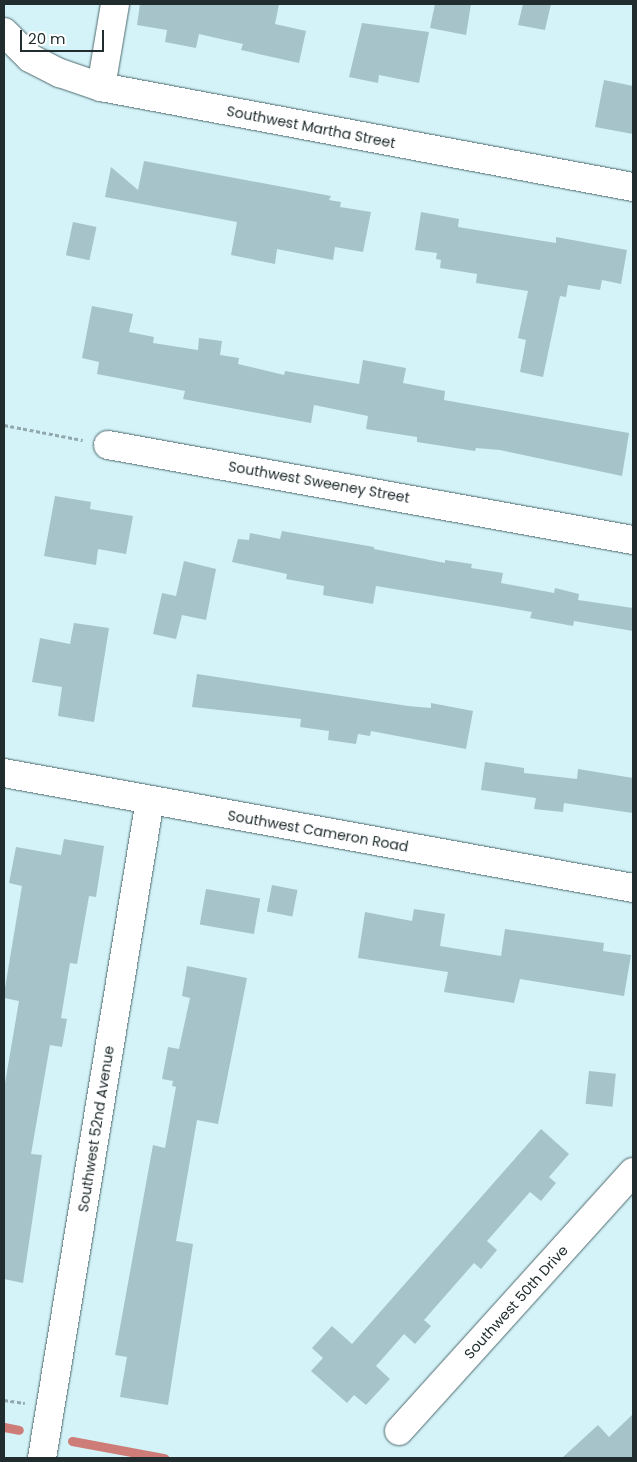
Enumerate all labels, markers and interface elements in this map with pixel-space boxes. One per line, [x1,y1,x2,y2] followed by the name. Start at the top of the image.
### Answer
[22,20,106,52] scale bar
[28,28,66,49] text: 20 m
[225,102,397,152] street label: Southwest Martha Street
[227,458,411,506] street label: Southwest Sweeney Street
[226,807,410,855] street label: Southwest Cameron Road
[75,1045,117,1213] street label: Southwest 52nd Avenue
[461,1242,571,1362] street label: Southwest 50th Drive

